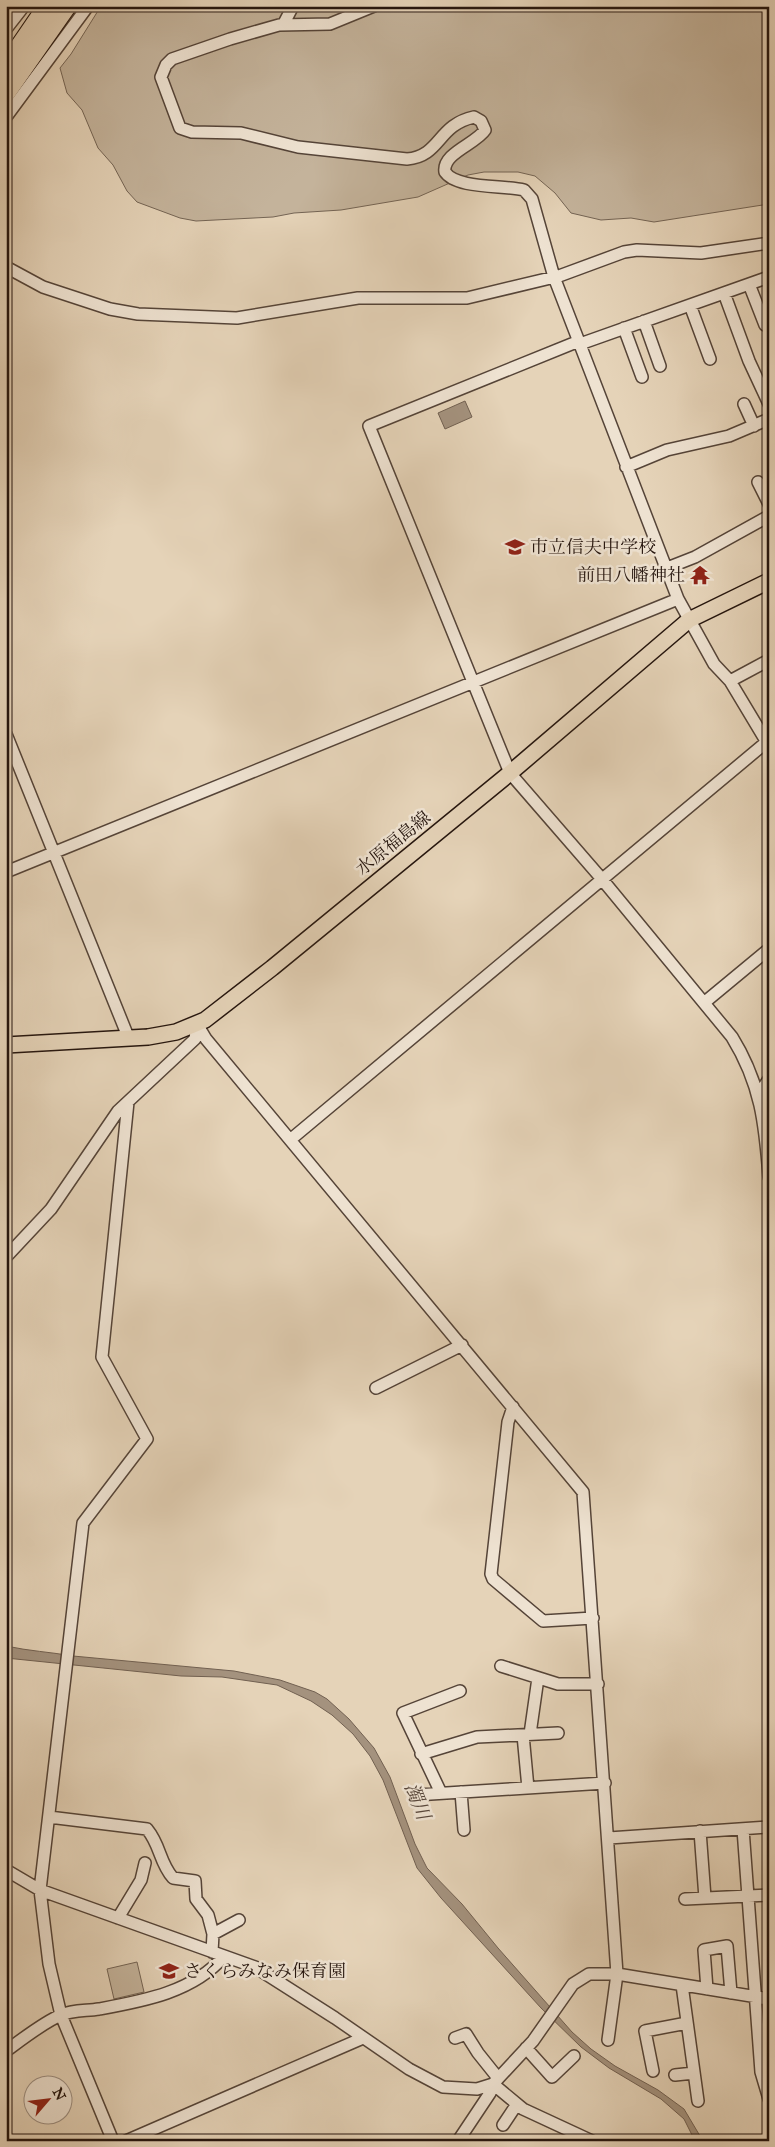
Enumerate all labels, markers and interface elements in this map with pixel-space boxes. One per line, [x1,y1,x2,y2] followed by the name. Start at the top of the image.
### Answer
[504,536,526,558] school or university icon: 市立信夫中学校
[530,536,656,558] place label: 市立信夫中学校
[577,564,685,586] place label: 前田八幡神社
[689,564,711,586] temple icon: 前田八幡神社
[351,806,435,880] street label: 水原福島線
[400,1779,436,1825] water label: 濁川
[158,1960,180,1982] school or university icon: さくらみなみ保育園
[184,1960,346,1982] place label: さくらみなみ保育園
[22,2074,72,2124] north arrow
[49,2085,69,2103] text: N

